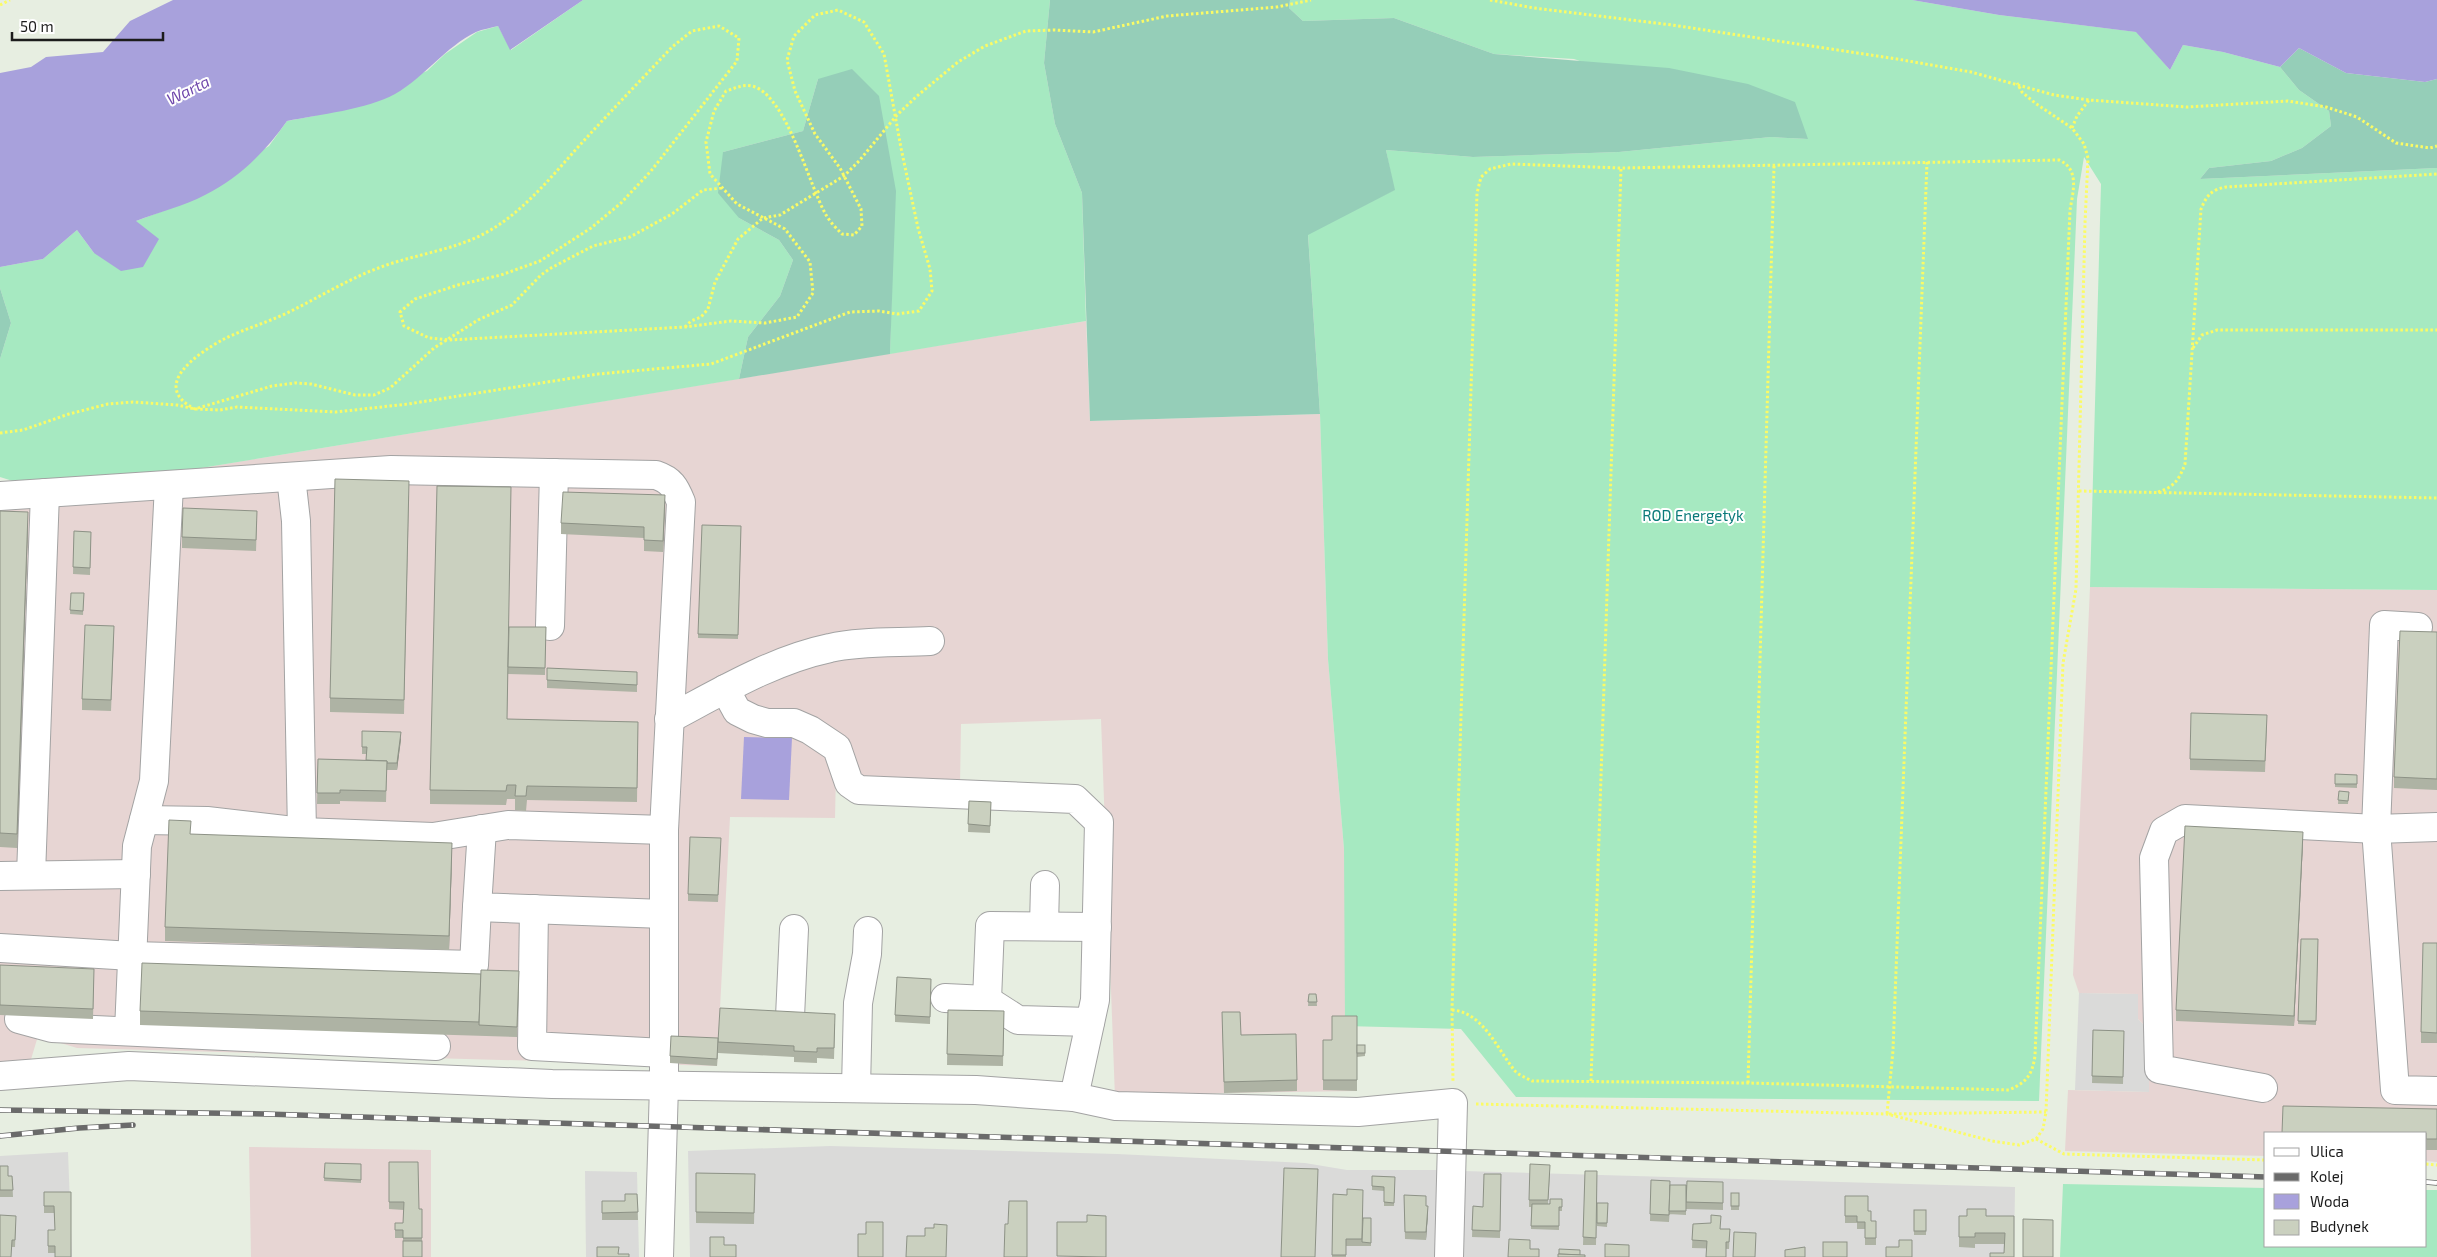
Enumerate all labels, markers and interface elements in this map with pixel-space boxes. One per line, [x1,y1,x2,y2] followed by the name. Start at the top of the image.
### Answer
[12,10,164,42] scale bar
[20,17,54,35] text: 50 m
[163,71,212,108] water label: Warta
[1642,506,1744,524] park label: ROD Energetyk
[2264,1132,2427,1247] legend
[2310,1142,2344,1160] text: Ulica
[2310,1167,2343,1186] text: Kolej
[2310,1192,2349,1210] text: Woda
[2310,1217,2369,1235] text: Budynek

